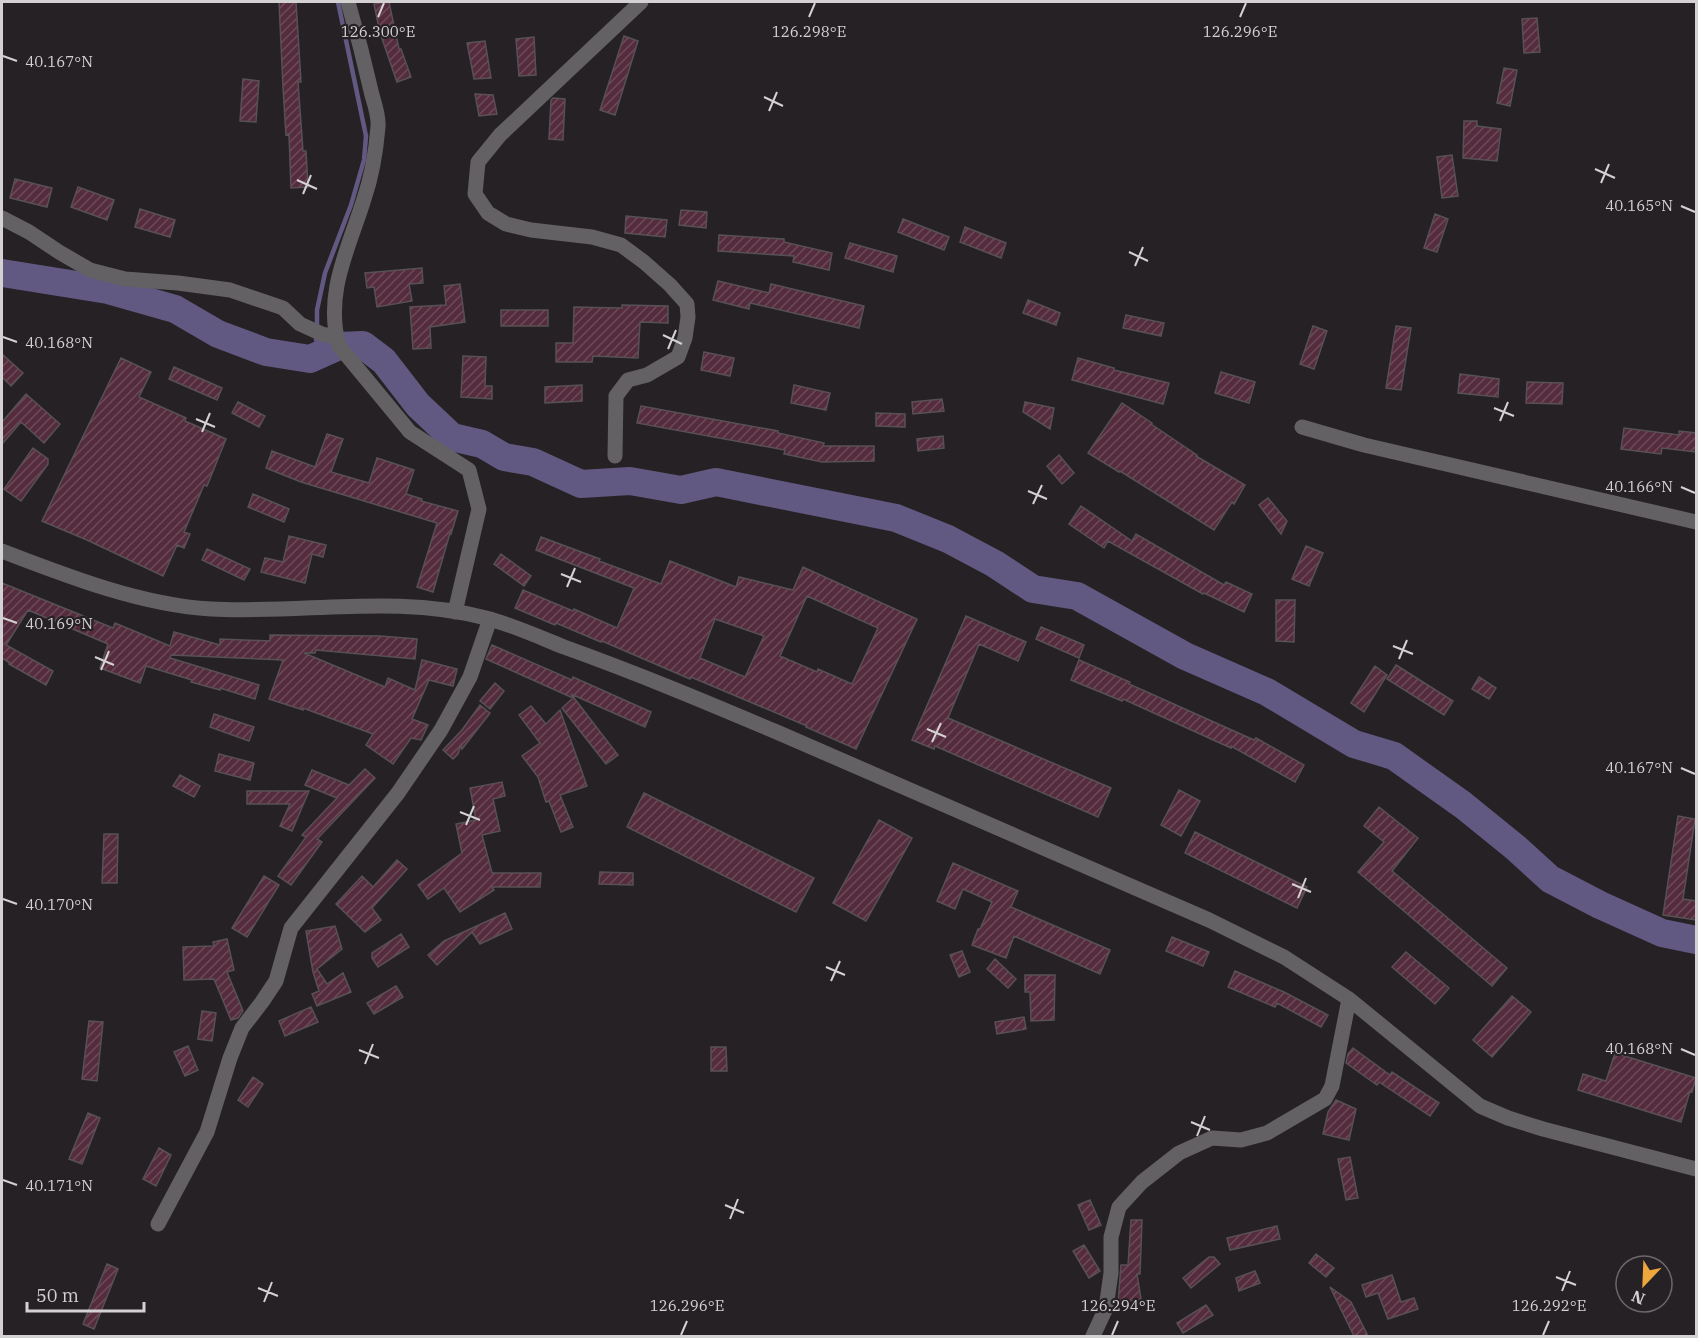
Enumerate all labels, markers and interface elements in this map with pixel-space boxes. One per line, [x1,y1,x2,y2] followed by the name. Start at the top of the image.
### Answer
[341,22,415,41] text: 126.300°E
[772,22,846,41] text: 126.298°E
[1203,22,1277,41] text: 126.296°E
[25,52,93,71] text: 40.167°N
[1605,196,1673,215] text: 40.165°N
[25,333,93,352] text: 40.168°N
[1605,477,1673,496] text: 40.166°N
[25,614,93,633] text: 40.169°N
[1605,758,1673,777] text: 40.167°N
[25,895,93,914] text: 40.170°N
[1605,1039,1673,1058] text: 40.168°N
[25,1176,93,1195] text: 40.171°N
[1614,1254,1674,1314] north arrow
[27,1275,144,1313] scale bar
[36,1284,79,1307] text: 50 m
[1628,1286,1648,1309] text: N
[650,1296,724,1315] text: 126.296°E
[1081,1296,1155,1315] text: 126.294°E
[1512,1296,1586,1315] text: 126.292°E

